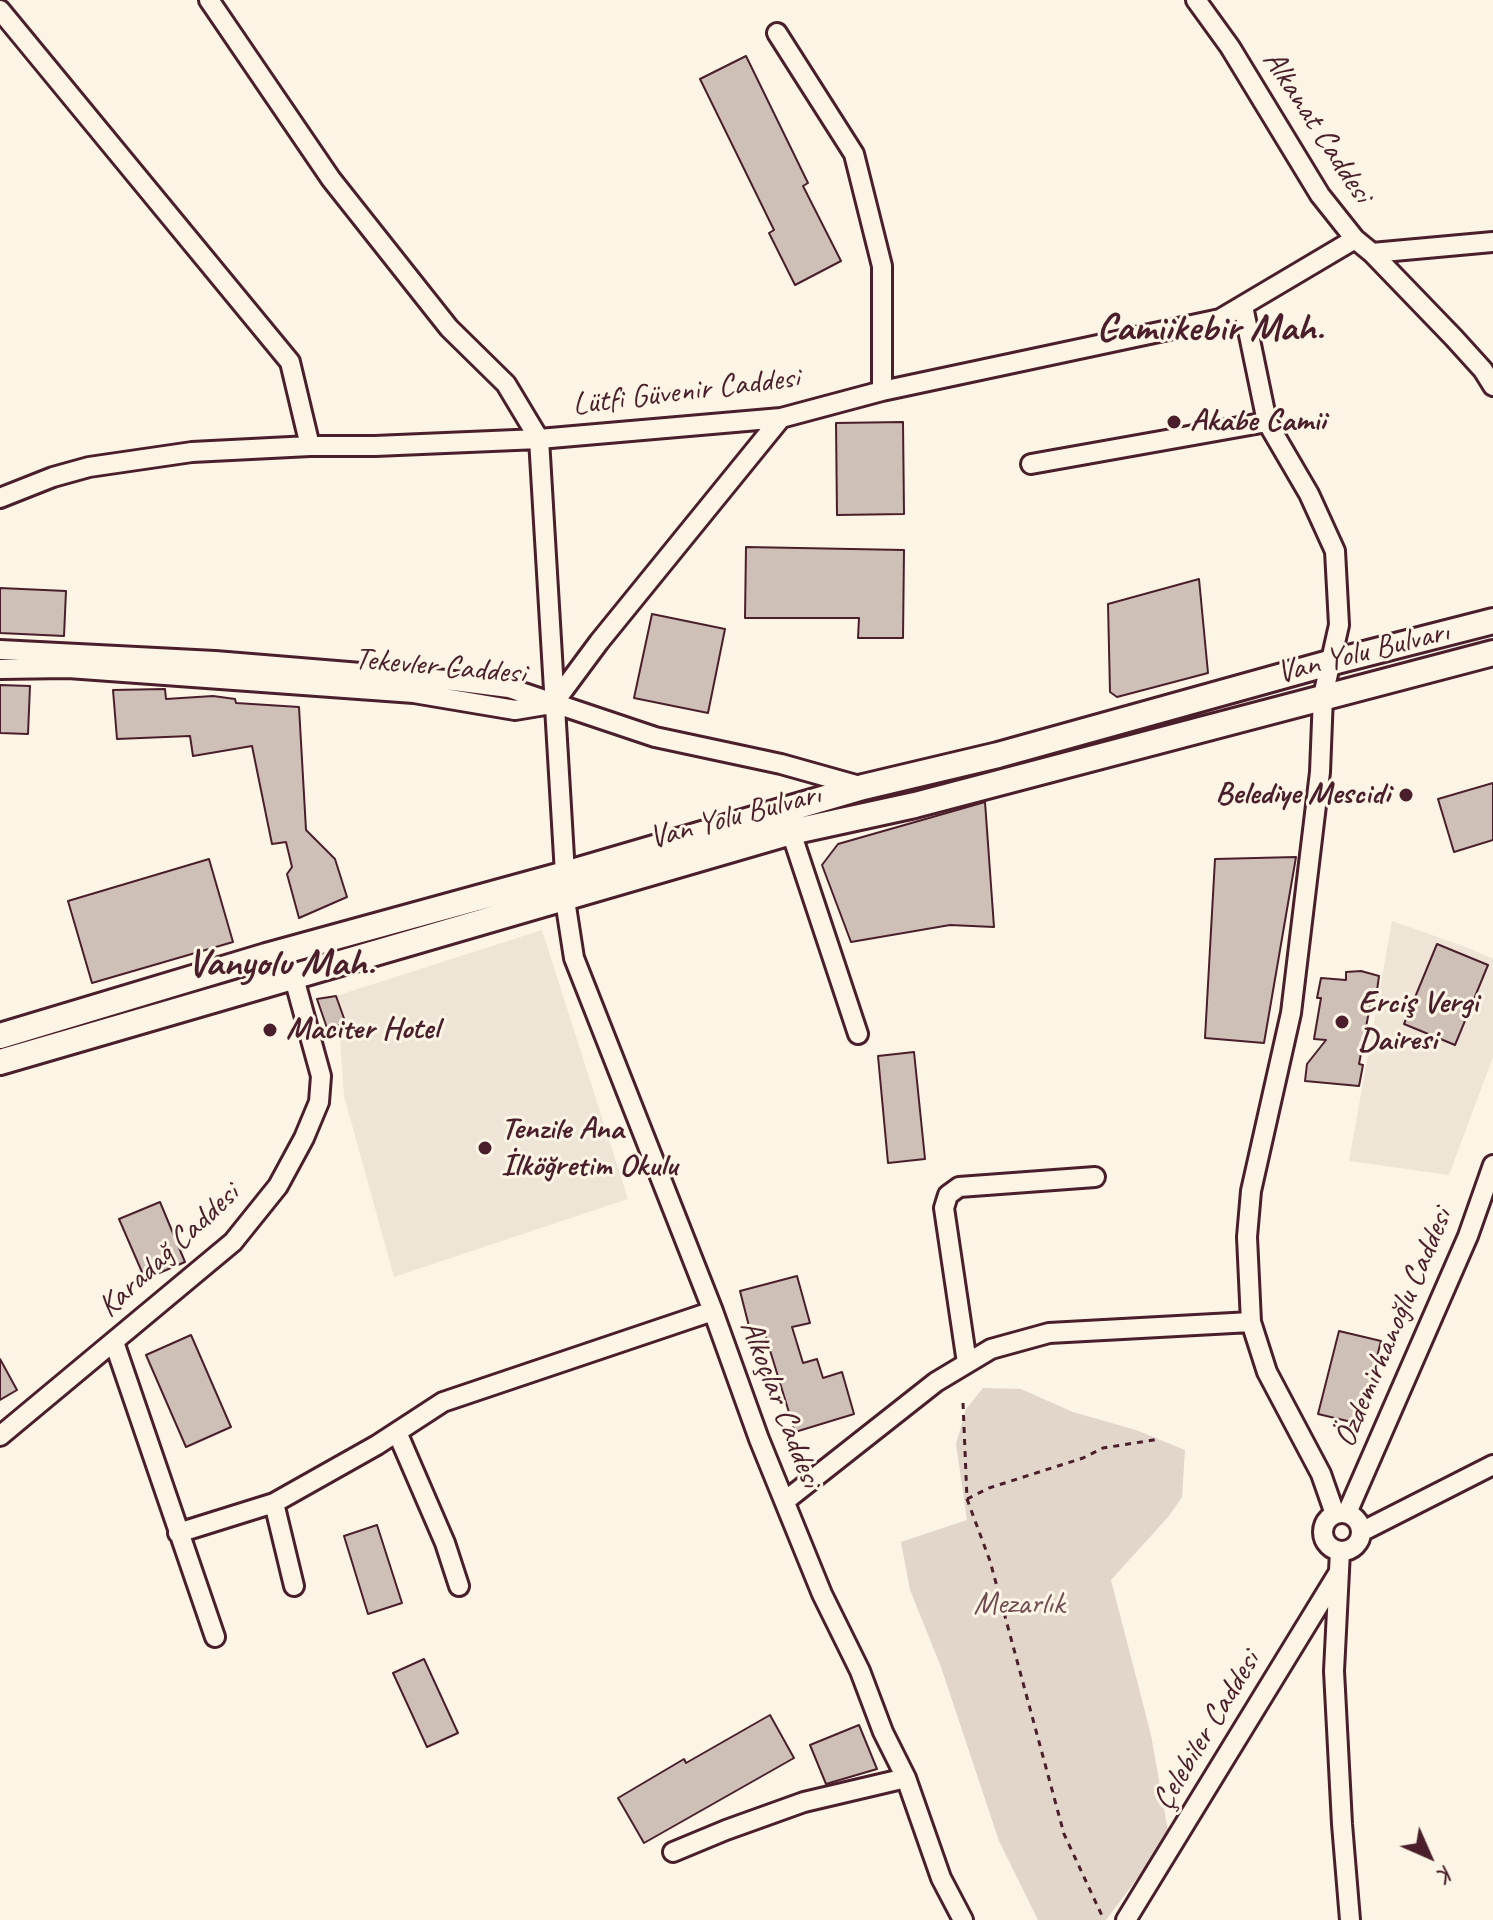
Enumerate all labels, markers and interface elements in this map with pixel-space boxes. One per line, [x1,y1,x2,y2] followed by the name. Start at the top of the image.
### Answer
[1253,43,1381,211] street label: Alkanat Caddesi
[1096,306,1324,354] district label: Camiikebir Mah.
[570,359,802,425] street label: Lütfi Güvenir Caddesi
[1190,403,1326,441] place label: Akabe Camii
[1165,413,1183,431] marker: Akabe Camii
[1273,613,1453,693] street label: Van Yolu Bulvarı
[353,640,527,694] street label: Tekevler Caddesi
[645,776,825,858] street label: Van Yolu Bulvarı
[1215,776,1390,814] place label: Belediye Mescidi
[1397,786,1415,804] marker: Belediye Mescidi
[187,941,375,989] district label: Vanyolu Mah.
[1358,985,1478,1060] place label: Erciş Vergi Dairesi
[286,1011,439,1049] place label: Maciter Hotel
[1333,1013,1351,1031] marker: Erciş Vergi Dairesi
[261,1021,279,1039] marker: Maciter Hotel
[501,1111,677,1186] place label: Tenzile Ana İlköğretim Okulu
[476,1139,494,1157] marker: Tenzile Ana İlköğretim Okulu
[90,1176,248,1326] street label: Karadağ Caddesi
[1326,1203,1462,1453] street label: Özdemirhanoğlu Caddesi
[731,1315,829,1493] street label: Alkoçlar Caddesi
[974,1586,1064,1624] park label: Mezarlık
[1145,1645,1269,1817] street label: Çelebiler Caddesi
[1389,1816,1469,1896] north arrow
[1432,1859,1460,1887] text: K

